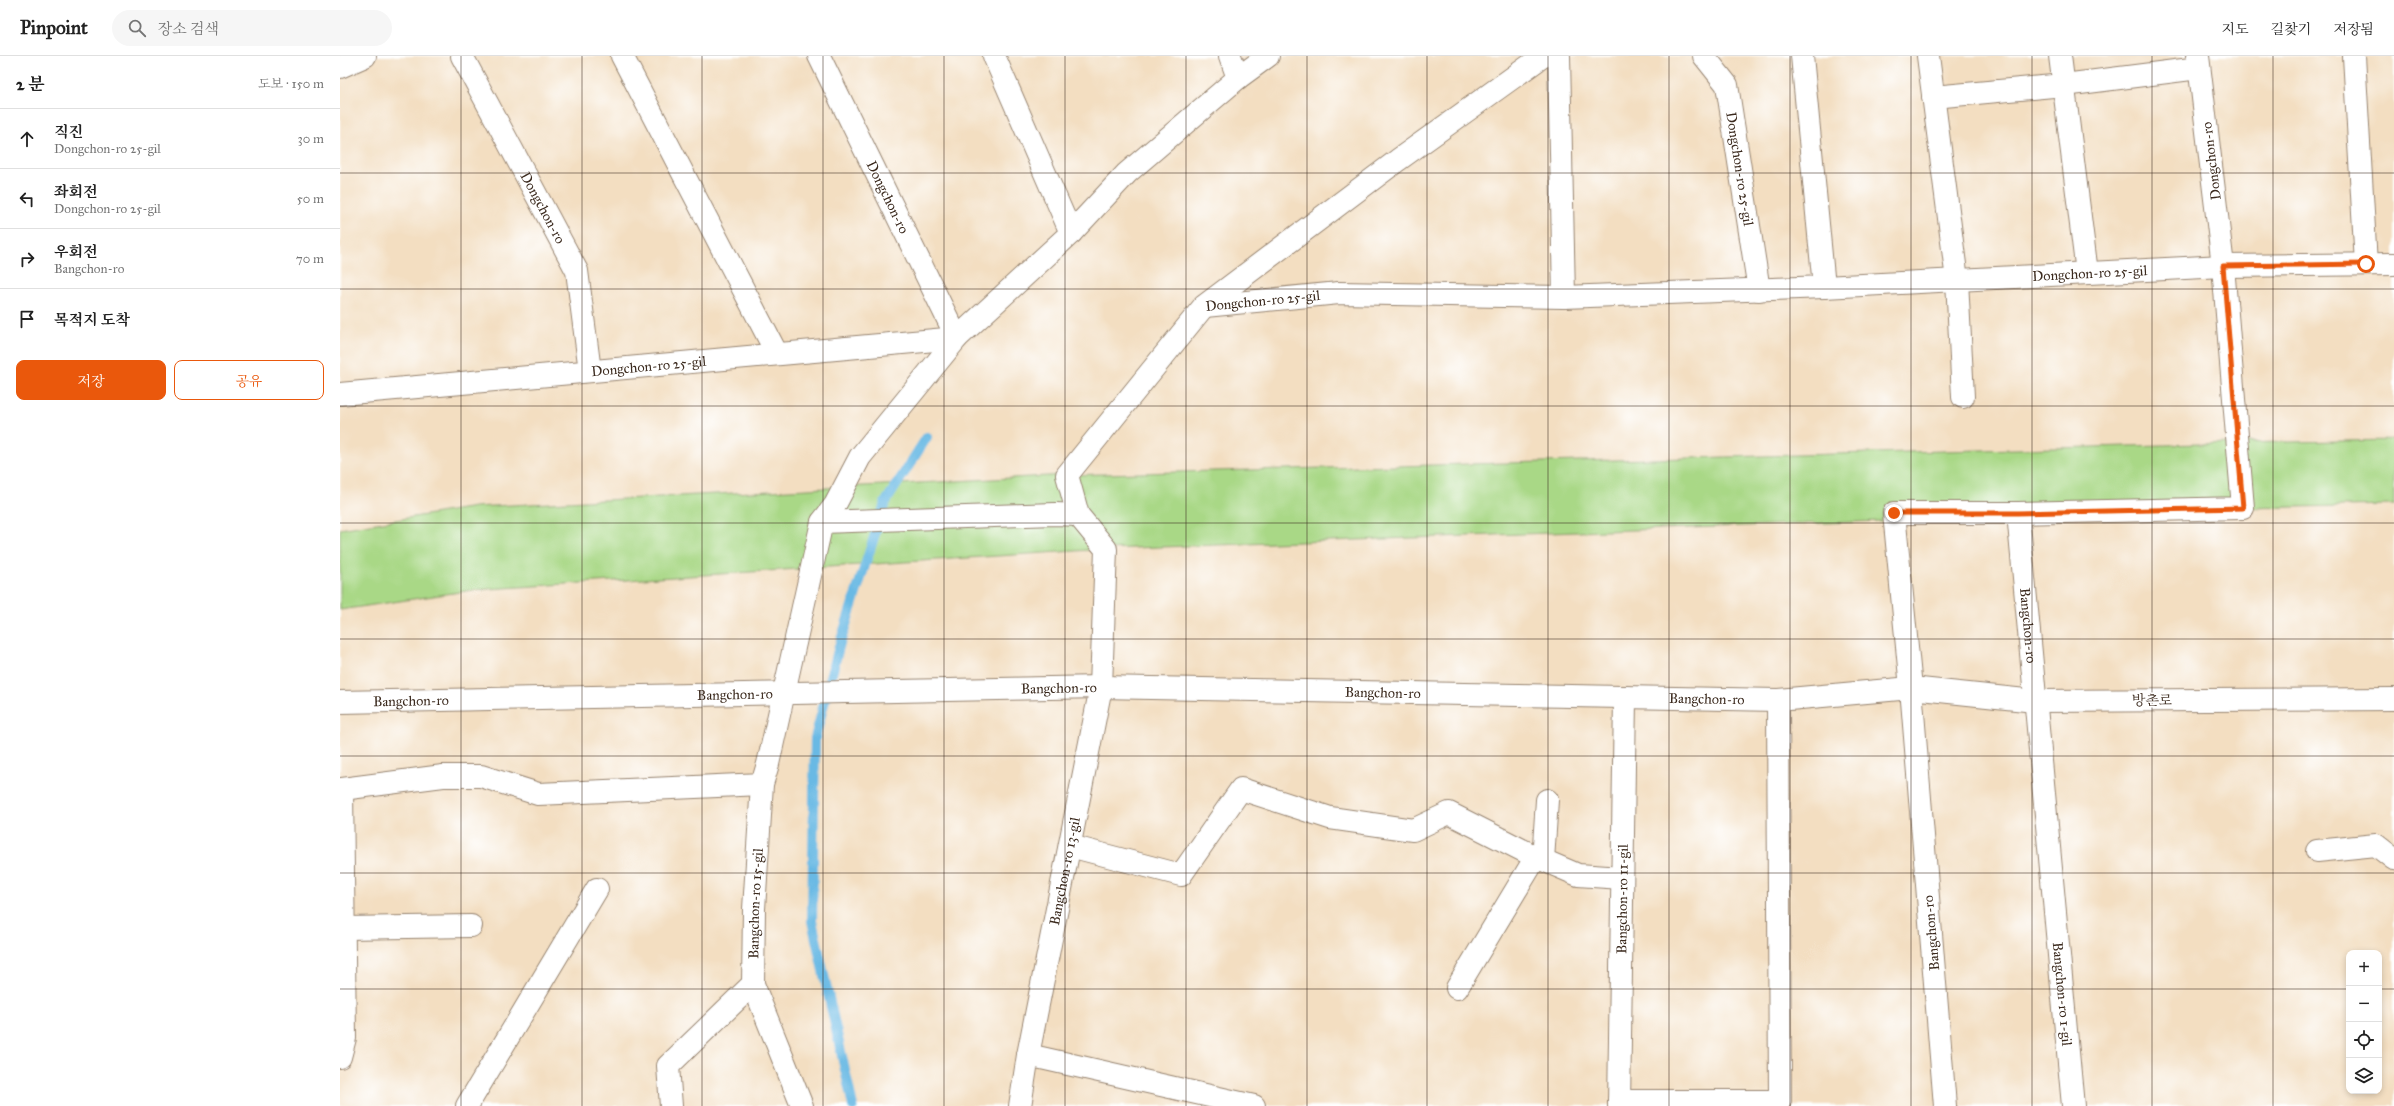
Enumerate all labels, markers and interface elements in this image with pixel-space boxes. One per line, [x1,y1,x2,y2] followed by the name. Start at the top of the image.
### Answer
[112,10,392,46] search box
[20,16,88,39] text: Pinpoint
[126,17,148,39] icon: search
[158,20,219,38] text: 장소 검색
[2222,21,2249,38] text: 지도
[2271,21,2311,38] text: 길찾기
[2333,21,2374,38] text: 저장됨
[16,74,44,95] text: 2 분
[258,76,324,92] text: 도보 · 150 m
[1722,111,1757,227] street label: Dongchon-ro 25-gil
[2198,121,2225,201] street label: Dongchon-ro
[54,123,83,141] text: 직진
[16,128,38,150] icon: ahead
[298,131,324,147] text: 30 m
[54,141,161,157] text: Dongchon-ro 25-gil
[863,158,912,236] street label: Dongchon-ro
[517,169,569,247] street label: Dongchon-ro
[54,183,97,201] text: 좌회전
[16,188,38,210] icon: left
[297,191,324,207] text: 50 m
[54,201,161,217] text: Dongchon-ro 25-gil
[54,243,97,261] text: 우회전
[16,248,38,270] icon: right
[296,251,324,267] text: 70 m
[2357,255,2375,273] route start
[54,261,124,277] text: Bangchon-ro
[2032,262,2148,285] street label: Dongchon-ro 25-gil
[1205,287,1321,315] street label: Dongchon-ro 25-gil
[16,308,38,330] icon: arrive
[54,311,130,329] text: 목적지 도착
[591,353,707,380] street label: Dongchon-ro 25-gil
[16,360,166,400] button: 저장
[174,360,324,400] button: 공유
[1885,504,1903,522] route end
[2016,587,2040,664] street label: Bangchon-ro
[1021,679,1097,698] street label: Bangchon-ro
[1345,684,1421,702] street label: Bangchon-ro
[697,685,773,704] street label: Bangchon-ro
[1669,690,1745,708] street label: Bangchon-ro
[373,692,449,710] street label: Bangchon-ro
[2132,692,2173,709] street label: 방촌로
[1046,816,1084,927] street label: Bangchon-ro 13-gil
[1613,844,1632,954] street label: Bangchon-ro 11-gil
[745,848,767,959] street label: Bangchon-ro 15-gil
[1920,894,1943,971] street label: Bangchon-ro
[2049,941,2075,1047] street label: Bangchon-ro 1-gil
[2346,950,2382,1094] map controls
[2346,950,2382,986] button: +
[2346,986,2382,1022] button: −
[2346,1022,2382,1058] button: locate
[2346,1058,2382,1094] button: layers

